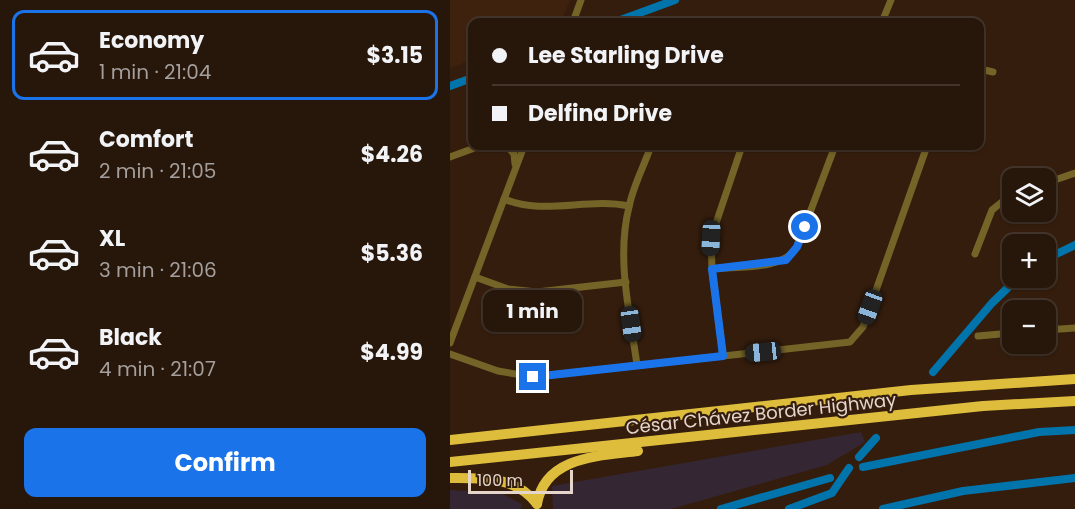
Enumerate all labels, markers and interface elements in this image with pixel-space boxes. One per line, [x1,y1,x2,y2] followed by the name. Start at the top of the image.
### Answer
[99,25,204,56] text: Economy
[27,28,81,82] icon: car
[366,40,423,71] text: $3.15
[528,40,724,71] text: Lee Starling Drive
[99,58,211,86] text: 1 min · 21:04
[528,98,672,129] text: Delfina Drive
[99,124,193,155] text: Comfort
[27,127,81,181] icon: car
[361,139,423,170] text: $4.26
[99,157,216,185] text: 2 min · 21:05
[1002,168,1056,354] map controls
[1002,168,1056,222] button: layers
[791,213,818,240] route start
[701,220,721,256] car
[99,223,125,254] text: XL
[27,226,81,280] icon: car
[1002,234,1056,288] button: +
[361,238,423,269] text: $5.36
[99,256,217,284] text: 3 min · 21:06
[855,287,885,327] car
[484,290,582,332] callout: 1 min
[506,297,559,325] text: 1 min
[1002,300,1056,354] button: −
[620,305,642,343] car
[99,322,162,353] text: Black
[27,325,81,379] icon: car
[360,337,423,368] text: $4.99
[744,341,782,363] car
[99,355,216,383] text: 4 min · 21:07
[519,363,546,390] route end
[625,387,897,440] street label: César Chávez Border Highway
[24,428,426,497] button: Confirm
[468,467,573,494] scale bar
[477,469,523,492] text: 100 m

